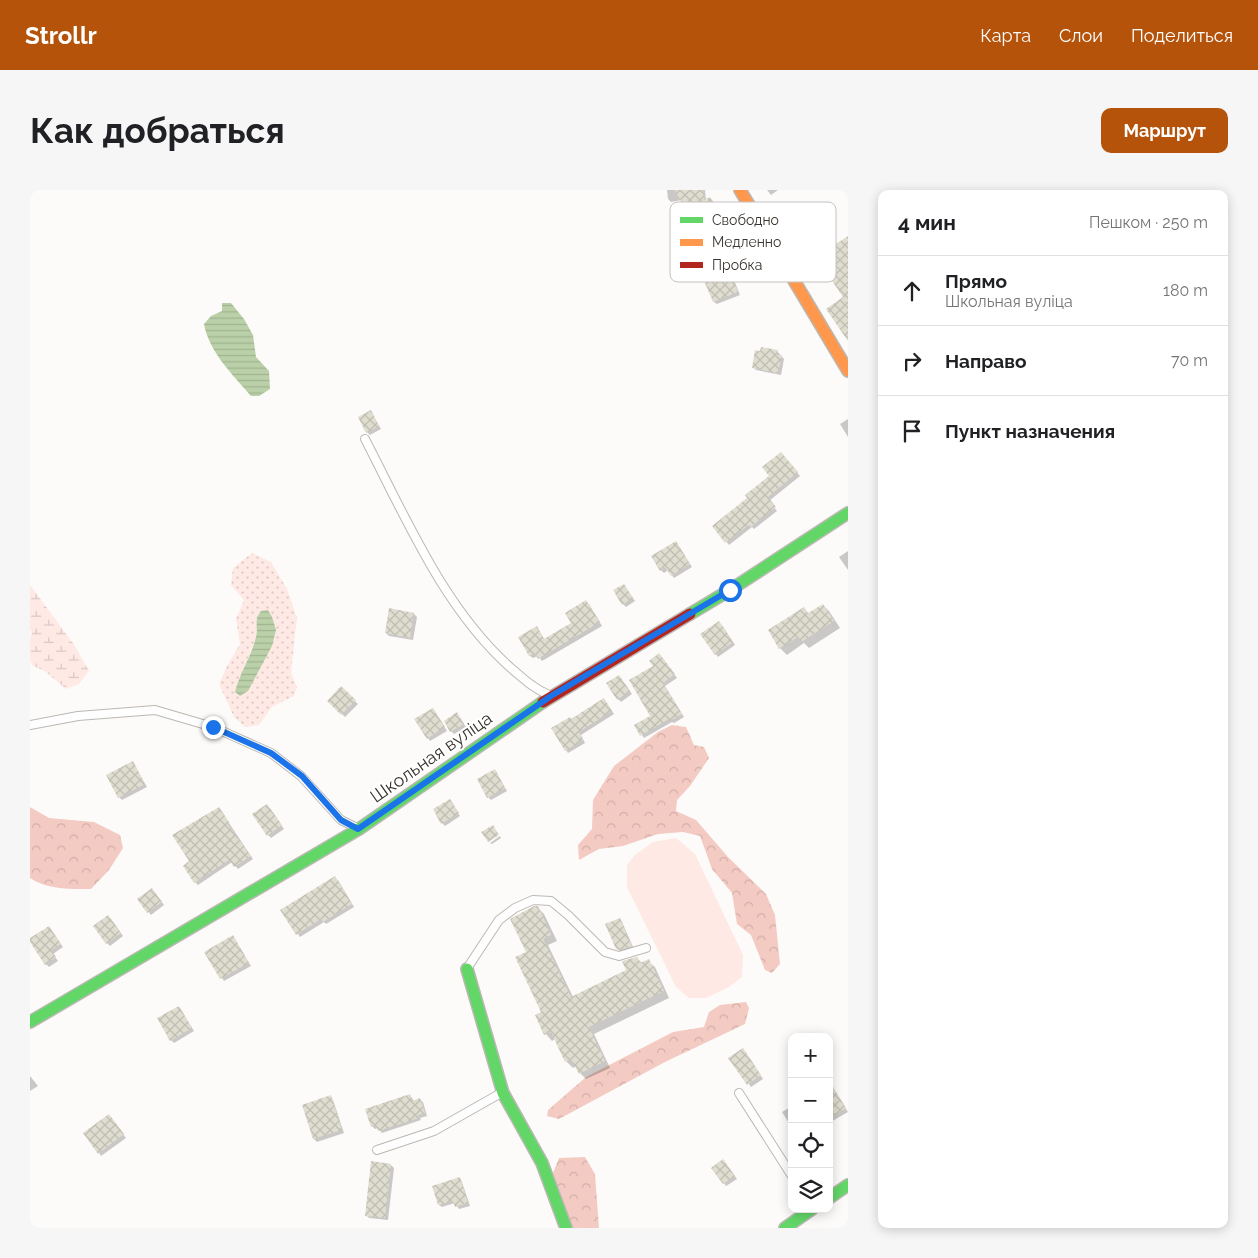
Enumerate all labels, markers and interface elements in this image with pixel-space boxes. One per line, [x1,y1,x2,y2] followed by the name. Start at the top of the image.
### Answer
[25,21,97,50] text: Strollr
[980,25,1031,46] text: Карта
[1059,25,1103,46] text: Слои
[1131,25,1233,46] text: Поделиться
[1101,108,1228,153] button: Маршрут
[30,110,285,151] text: Как добраться
[670,202,836,282] legend
[898,210,956,235] text: 4 мин
[712,212,779,228] text: Свободно
[1089,213,1208,232] text: Пешком · 250 m
[712,234,781,250] text: Медленно
[712,257,762,273] text: Пробка
[945,270,1007,292] text: Прямо
[898,277,926,305] icon: ahead
[1163,281,1208,300] text: 180 m
[945,292,1073,311] text: Школьная вуліца
[898,347,926,375] icon: right
[945,350,1026,372] text: Направо
[1171,351,1208,370] text: 70 m
[898,417,926,445] icon: arrive
[945,420,1115,442] text: Пункт назначения
[719,579,742,602] route start
[366,707,496,807] street label: Школьная вуліца
[202,716,225,739] route end
[788,1033,833,1213] map controls
[788,1033,833,1078] button: +
[788,1078,833,1123] button: −
[788,1123,833,1168] button: locate
[788,1168,833,1213] button: layers

